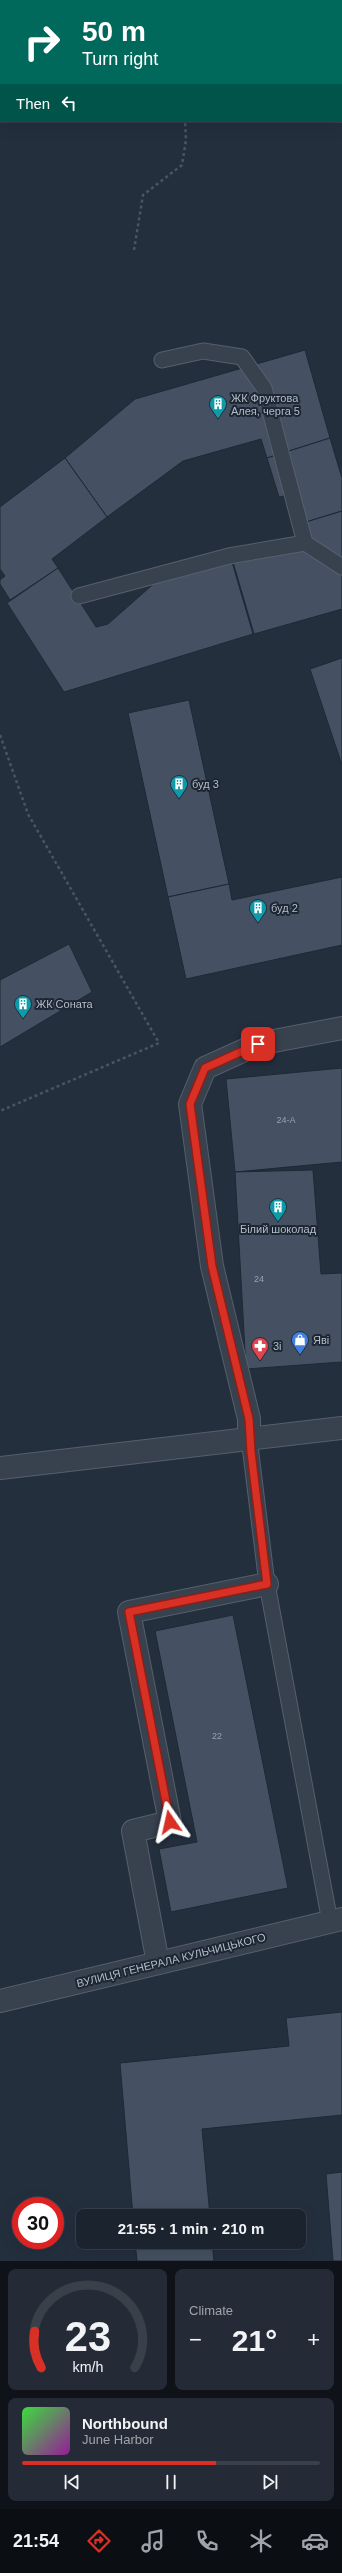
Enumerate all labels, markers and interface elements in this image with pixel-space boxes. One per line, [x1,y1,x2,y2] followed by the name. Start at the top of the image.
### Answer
[16,16,68,68] icon: right
[82,16,146,47] text: 50 m
[82,49,158,69] text: Turn right
[58,92,80,114] icon: left
[16,95,50,112] text: Then
[231,392,300,417] place label: ЖК Фруктова Алея, черга 5
[208,394,228,419] building icon: ЖК Фруктова Алея, черга 5
[169,774,189,799] building icon: буд 3
[192,778,219,790] place label: буд 3
[248,898,268,923] building icon: буд 2
[271,902,298,914] place label: буд 2
[13,994,33,1019] building icon: ЖК Соната
[36,998,94,1010] place label: ЖК Соната
[241,1027,275,1061] pin
[247,1033,269,1055] icon: arrive
[276,1115,296,1125] house number: 24-А
[268,1197,288,1222] building icon: Білий шоколад
[240,1223,317,1235] place label: Білий шоколад
[254,1274,264,1284] house number: 24
[290,1330,310,1355] shop icon: Яві
[313,1334,329,1346] place label: Яві
[250,1336,270,1361] pharmacy icon: 3і
[273,1340,282,1352] place label: 3і
[212,1731,222,1741] house number: 22
[149,1801,191,1843] position arrow
[75,1931,267,1989] street label: ВУЛИЦЯ ГЕНЕРАЛА КУЛЬЧИЦЬКОГО
[12,2197,64,2249] speed limit sign: 30
[118,2220,264,2237] text: 21:55 · 1 min · 210 m
[189,2303,233,2318] text: Climate
[64,2312,111,2359] text: 23
[232,2324,277,2357] text: 21°
[189,2327,202,2352] text: −
[307,2327,320,2352] text: +
[72,2358,103,2374] text: km/h
[82,2415,168,2432] text: Northbound
[82,2432,154,2447] text: June Harbor
[61,2471,83,2493] icon: previous
[160,2471,182,2493] icon: pause
[259,2471,281,2493] icon: next
[85,2527,113,2555] icon: directions
[139,2527,167,2555] icon: music
[193,2527,221,2555] icon: phone
[247,2527,275,2555] icon: climate
[301,2527,329,2555] icon: car
[13,2531,59,2551] text: 21:54

